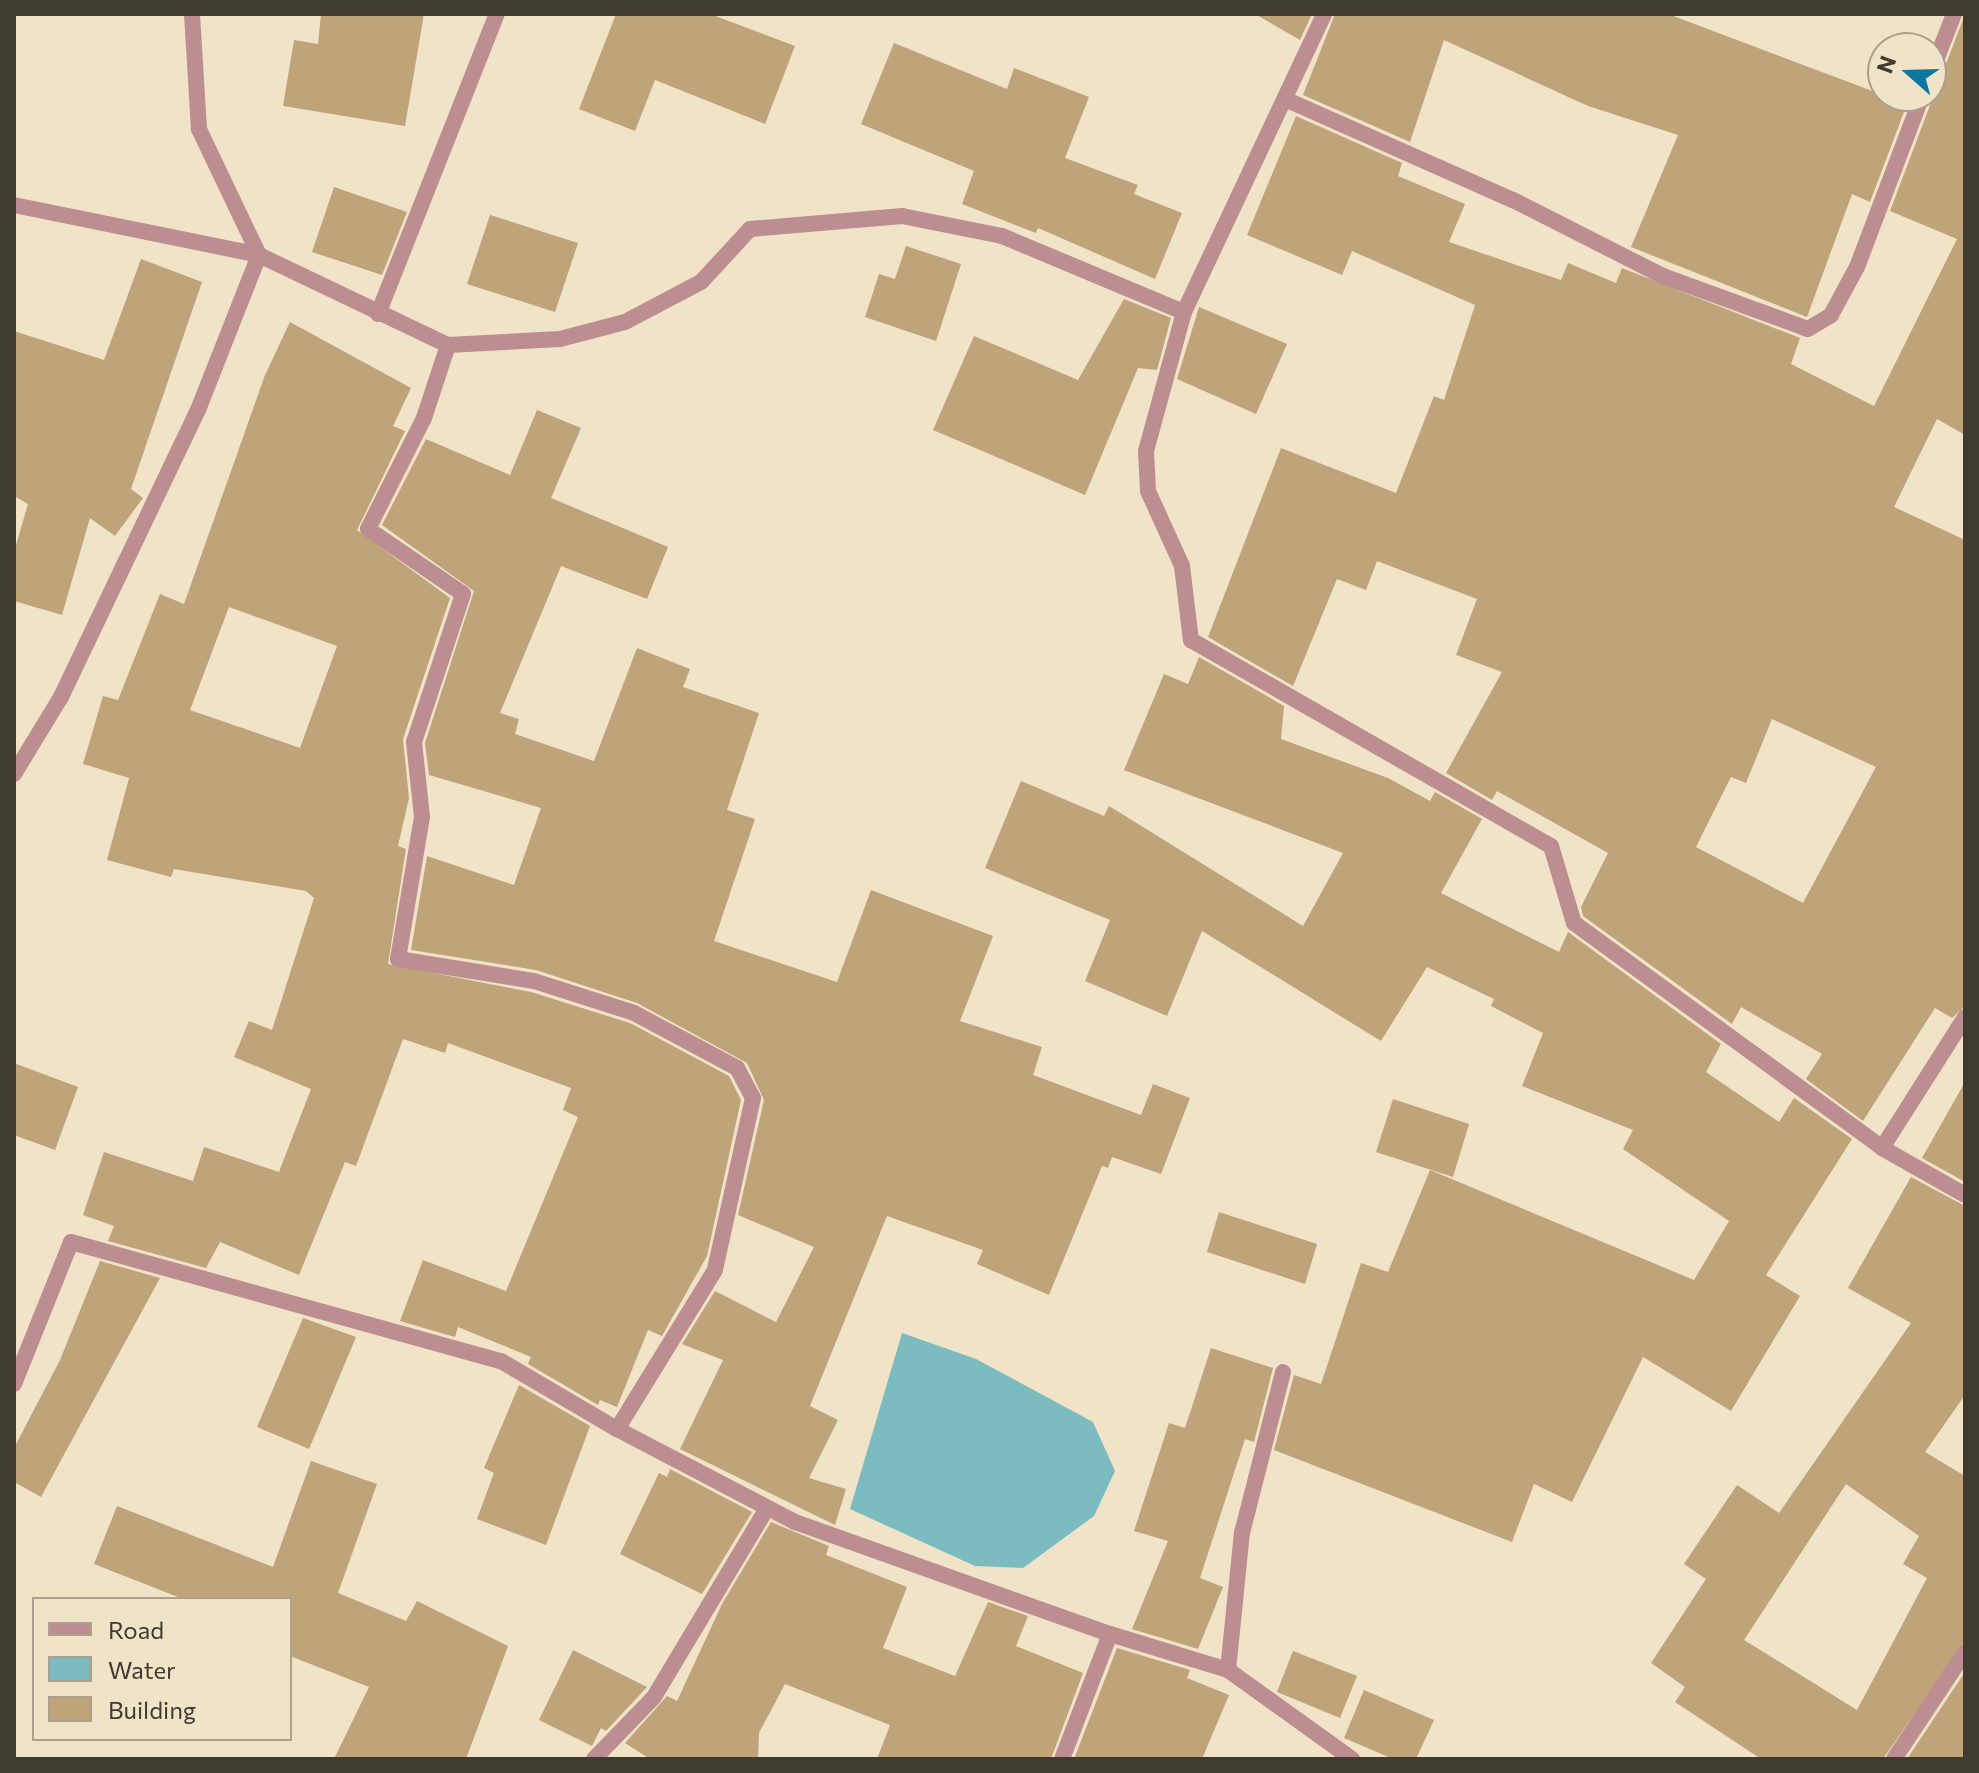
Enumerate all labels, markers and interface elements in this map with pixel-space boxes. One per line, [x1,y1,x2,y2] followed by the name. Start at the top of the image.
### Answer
[1867,32,1947,112] north arrow
[1870,52,1901,77] text: N
[32,1597,292,1741] legend
[108,1615,164,1644] text: Road
[108,1655,176,1684] text: Water
[108,1695,196,1724] text: Building

